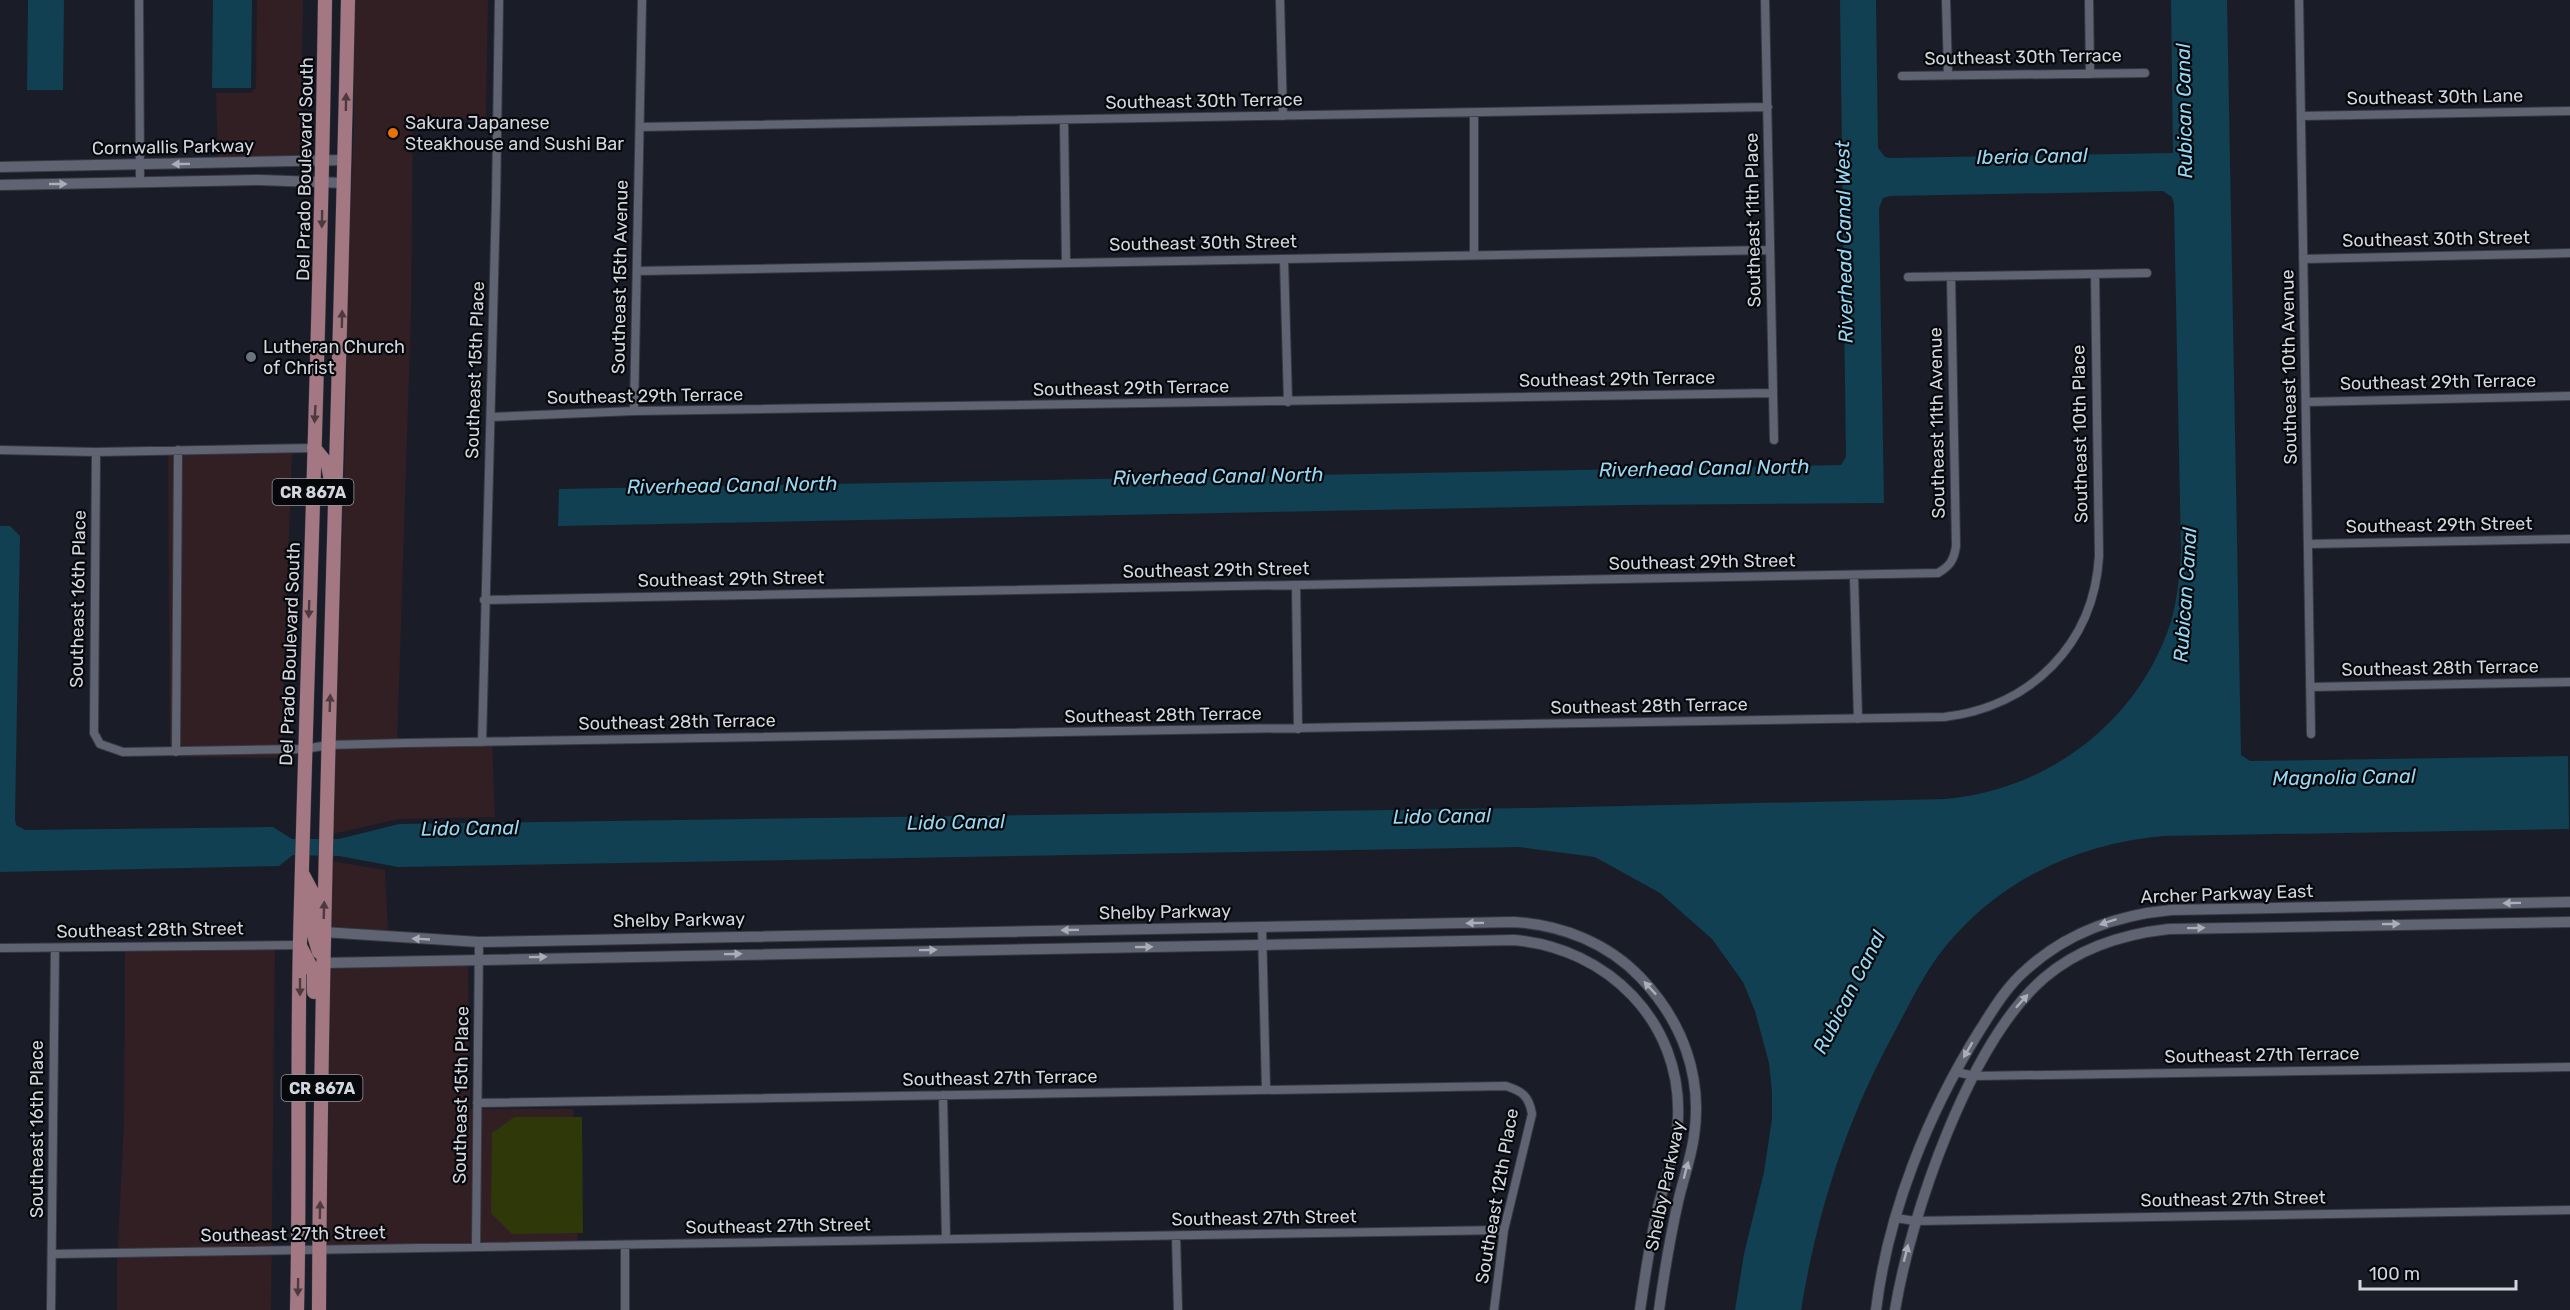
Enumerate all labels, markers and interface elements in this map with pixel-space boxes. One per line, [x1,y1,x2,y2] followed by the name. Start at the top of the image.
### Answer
[2171,42,2197,179] water label: Rubican Canal
[1924,44,2122,70] street label: Southeast 30th Terrace
[292,57,318,281] street label: Del Prado Boulevard South
[2346,84,2524,110] street label: Southeast 30th Lane
[1105,88,1303,114] street label: Southeast 30th Terrace
[342,92,351,111] one-way arrow
[405,112,624,155] place label: Sakura Japanese Steakhouse and Sushi Bar
[386,126,400,140] marker: Sakura Japanese Steakhouse and Sushi Bar
[1740,132,1766,308] street label: Southeast 11th Place
[92,135,254,159] street label: Cornwallis Parkway
[1830,140,1858,344] water label: Riverhead Canal West
[1976,143,2089,169] water label: Iberia Canal
[172,159,191,169] one-way arrow
[49,179,68,189] one-way arrow
[607,180,633,374] street label: Southeast 15th Avenue
[317,210,327,229] one-way arrow
[2342,226,2530,252] street label: Southeast 30th Street
[1109,230,1297,256] street label: Southeast 30th Street
[2276,269,2302,465] street label: Southeast 10th Avenue
[461,281,489,459] street label: Southeast 15th Place
[337,309,346,328] one-way arrow
[1924,327,1950,519] street label: Southeast 11th Avenue
[263,336,405,379] place label: Lutheran Church of Christ
[2067,345,2093,523] street label: Southeast 10th Place
[244,350,258,364] marker: Lutheran Church of Christ
[1519,366,1715,392] street label: Southeast 29th Terrace
[2340,369,2536,395] street label: Southeast 29th Terrace
[1033,375,1229,401] street label: Southeast 29th Terrace
[547,383,743,409] street label: Southeast 29th Terrace
[311,404,320,423] one-way arrow
[1598,454,1810,482] water label: Riverhead Canal North
[1112,462,1324,490] water label: Riverhead Canal North
[626,471,838,499] water label: Riverhead Canal North
[272,479,354,505] road number: CR 867A
[65,510,91,688] street label: Southeast 16th Place
[2345,512,2533,538] street label: Southeast 29th Street
[2168,525,2202,663] water label: Rubican Canal
[275,542,305,766] street label: Del Prado Boulevard South
[1608,549,1796,575] street label: Southeast 29th Street
[1122,557,1310,583] street label: Southeast 29th Street
[637,566,825,592] street label: Southeast 29th Street
[305,599,314,618] one-way arrow
[2341,655,2539,681] street label: Southeast 28th Terrace
[326,693,335,712] one-way arrow
[1550,693,1748,719] street label: Southeast 28th Terrace
[1064,702,1262,728] street label: Southeast 28th Terrace
[578,709,776,735] street label: Southeast 28th Terrace
[2272,764,2417,790] water label: Magnolia Canal
[1393,803,1492,829] water label: Lido Canal
[907,809,1006,835] water label: Lido Canal
[421,815,520,841] water label: Lido Canal
[2140,880,2314,908] street label: Archer Parkway East
[2502,899,2521,908] one-way arrow
[319,900,329,919] one-way arrow
[1099,900,1231,924] street label: Shelby Parkway
[613,908,745,932] street label: Shelby Parkway
[56,917,244,943] street label: Southeast 28th Street
[2099,917,2117,927] one-way arrow
[1465,918,1484,928] one-way arrow
[2381,920,2400,929] one-way arrow
[2186,923,2205,932] one-way arrow
[1061,925,1080,935] one-way arrow
[1808,925,1891,1058] water label: Rubican Canal
[412,935,431,944] one-way arrow
[1134,942,1153,952] one-way arrow
[918,945,937,955] one-way arrow
[723,949,742,959] one-way arrow
[528,953,547,962] one-way arrow
[295,978,305,997] one-way arrow
[1644,981,1657,996] one-way arrow
[2015,994,2028,1009] one-way arrow
[448,1006,474,1184] street label: Southeast 15th Place
[26,1040,48,1218] street label: Southeast 16th Place
[1963,1042,1973,1059] one-way arrow
[2164,1042,2360,1068] street label: Southeast 27th Terrace
[902,1065,1098,1091] street label: Southeast 27th Terrace
[282,1075,362,1101] road number: CR 867A
[1471,1107,1523,1285] street label: Southeast 12th Place
[1641,1119,1690,1253] street label: Shelby Parkway
[1682,1161,1692,1179] one-way arrow
[2140,1186,2326,1212] street label: Southeast 27th Street
[315,1200,325,1219] one-way arrow
[1171,1205,1357,1231] street label: Southeast 27th Street
[685,1213,871,1239] street label: Southeast 27th Street
[200,1221,386,1247] street label: Southeast 27th Street
[1902,1244,1912,1262] one-way arrow
[2360,1253,2516,1291] scale bar
[2369,1263,2420,1285] text: 100 m
[293,1278,302,1297] one-way arrow

